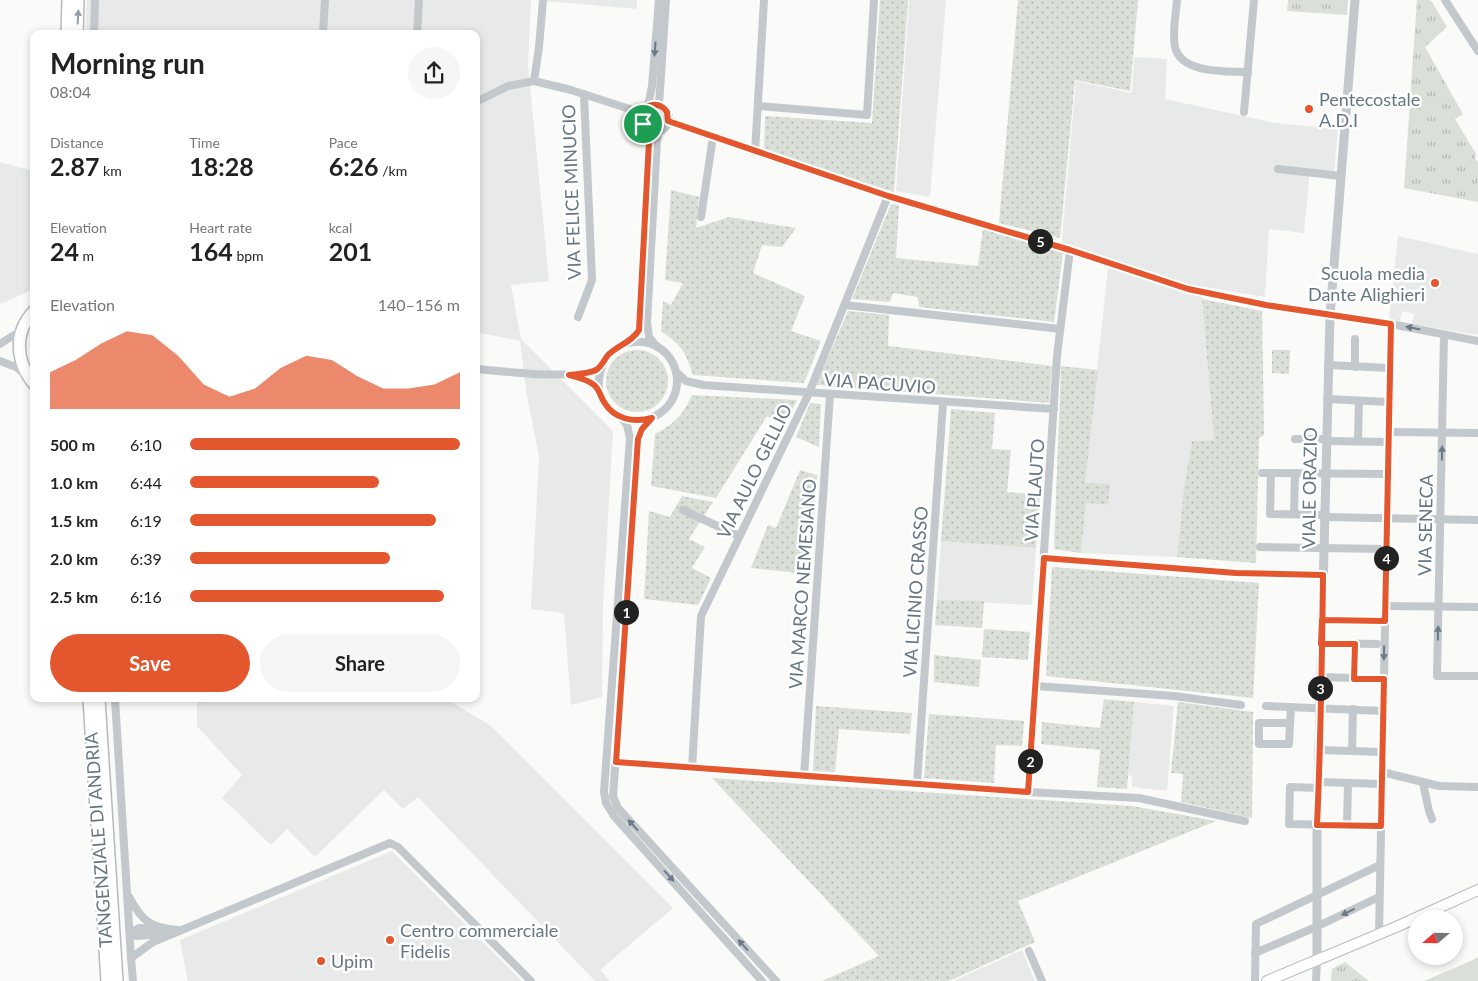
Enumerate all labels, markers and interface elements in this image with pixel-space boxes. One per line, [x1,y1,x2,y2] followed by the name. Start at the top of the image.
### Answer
[74,9,82,25] one-way arrow
[651,41,659,57] one-way arrow
[50,46,205,80] text: Morning run
[408,47,460,99] button: share
[50,82,91,101] text: 08:04
[1319,88,1420,131] place label: Pentecostale A.D.I
[622,103,664,145] pin
[1303,103,1315,115] marker: Pentecostale A.D.I
[557,104,585,280] street label: VIA FELICE MINUCIO
[629,110,657,138] icon: arrive
[50,134,104,151] text: Distance
[189,134,220,151] text: Time
[329,134,358,151] text: Pace
[50,151,99,181] text: 2.87
[189,151,254,181] text: 18:28
[329,151,379,181] text: 6:26
[99,162,122,179] text: km
[379,162,407,179] text: /km
[50,219,107,236] text: Elevation
[189,219,252,236] text: Heart rate
[329,219,352,236] text: kcal
[1028,228,1052,254] pin: 5
[1036,233,1045,250] text: 5
[50,236,79,266] text: 24
[189,236,233,266] text: 164
[329,236,372,266] text: 201
[79,247,94,264] text: m
[233,247,264,264] text: bpm
[1308,262,1425,305] place label: Scuola media Dante Alighieri
[1429,277,1441,289] marker: Scuola media Dante Alighieri
[50,295,115,314] text: Elevation
[378,295,460,314] text: 140–156 m
[1405,324,1421,332] one-way arrow
[823,368,937,398] street label: VIA PACUVIO
[712,400,796,542] street label: VIA AULO GELLIO
[1297,427,1321,549] street label: VIALE ORAZIO
[50,435,95,454] text: 500 m
[130,435,162,454] text: 6:10
[1019,438,1049,542] street label: VIA PLAUTO
[1438,445,1446,461] one-way arrow
[50,473,98,492] text: 1.0 km
[130,473,162,492] text: 6:44
[1413,473,1437,576] street label: VIA SENECA
[784,478,820,690] street label: VIA MARCO NEMESIANO
[898,505,932,679] street label: VIA LICINIO CRASSO
[50,511,98,530] text: 1.5 km
[130,511,162,530] text: 6:19
[1374,546,1398,570] pin: 4
[50,549,98,568] text: 2.0 km
[130,549,162,568] text: 6:39
[1382,550,1391,567] text: 4
[50,587,98,606] text: 2.5 km
[130,587,162,606] text: 6:16
[614,600,638,624] pin: 1
[622,604,631,621] text: 1
[1434,625,1442,641] one-way arrow
[50,634,250,692] button: Save
[260,634,460,692] button: Share
[1380,645,1388,661] one-way arrow
[1308,676,1332,700] pin: 3
[1316,680,1325,697] text: 3
[79,731,116,948] street label: TANGENZIALE DI ANDRIA
[1018,748,1042,774] pin: 2
[1026,753,1035,770] text: 2
[628,818,639,831] one-way arrow
[663,870,674,883] one-way arrow
[1341,908,1355,916] one-way arrow
[1408,910,1462,965] north arrow
[1408,910,1463,965] map controls
[400,919,558,962] place label: Centro commerciale Fidelis
[384,934,396,946] marker: Centro commerciale Fidelis
[737,939,749,951] one-way arrow
[331,950,373,972] place label: Upim
[315,955,327,967] marker: Upim

